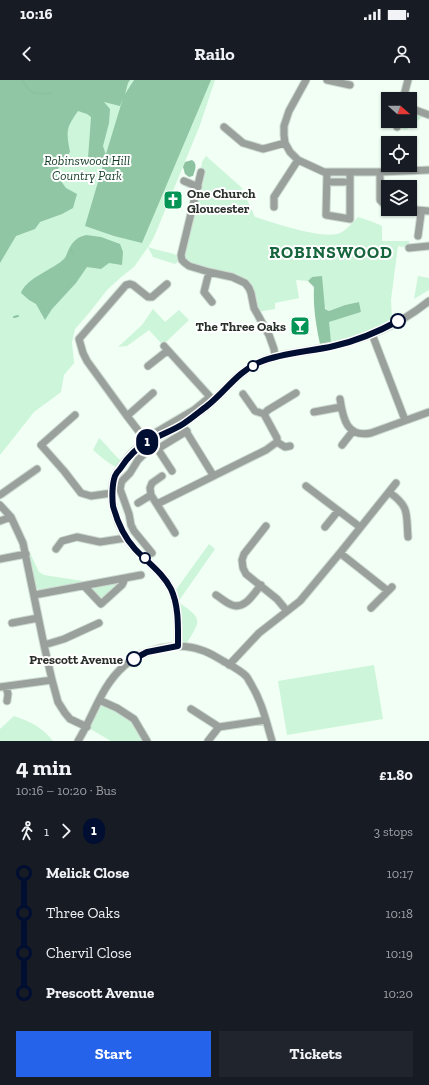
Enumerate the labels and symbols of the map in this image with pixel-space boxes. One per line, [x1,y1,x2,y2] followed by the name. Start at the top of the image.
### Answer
[381,92,417,128] north arrow
[44,153,130,183] park label: Robinswood Hill Country Park
[187,186,256,216] place label: One Church Gloucester
[162,189,184,211] church icon: One Church Gloucester
[269,242,393,262] district label: ROBINSWOOD
[390,313,406,329] unlabelled marker
[289,315,311,337] bar icon: The Three Oaks
[196,319,286,334] place label: The Three Oaks
[247,360,259,372] unlabelled marker
[134,429,160,455] line badge: 1
[139,552,151,564] unlabelled marker
[126,651,142,667] marker: Prescott Avenue
[29,652,124,667] place label: Prescott Avenue

